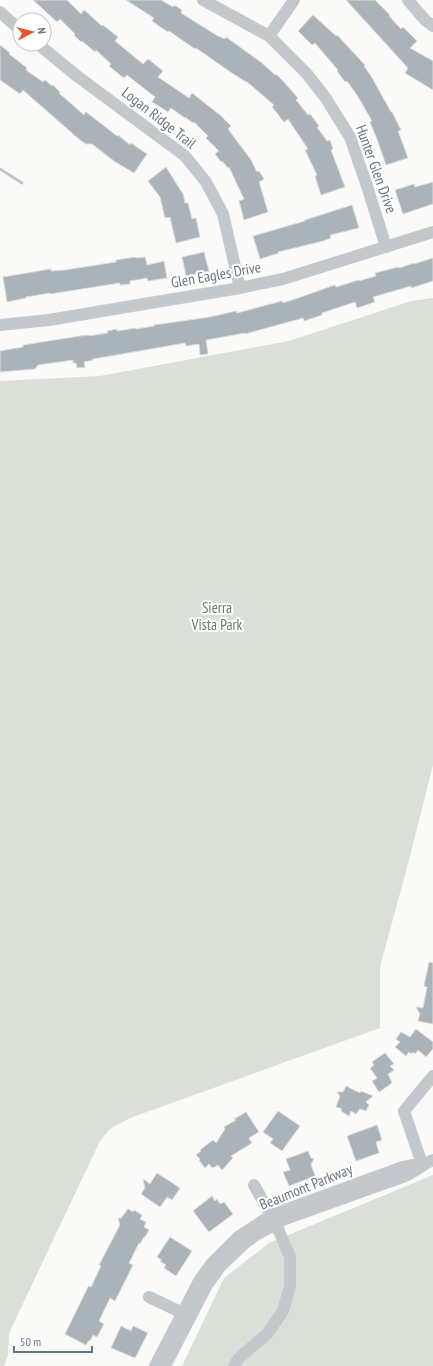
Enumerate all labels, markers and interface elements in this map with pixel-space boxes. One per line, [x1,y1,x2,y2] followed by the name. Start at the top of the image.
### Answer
[12,12,52,52] north arrow
[35,27,49,35] text: N
[118,83,201,153] street label: Logan Ridge Trail
[352,122,401,216] street label: Hunter Glen Drive
[169,257,262,292] street label: Glen Eagles Drive
[191,598,243,634] park label: Sierra Vista Park
[257,1159,355,1214] street label: Beaumont Parkway
[14,1328,92,1354] scale bar
[20,1334,41,1349] text: 50 m

